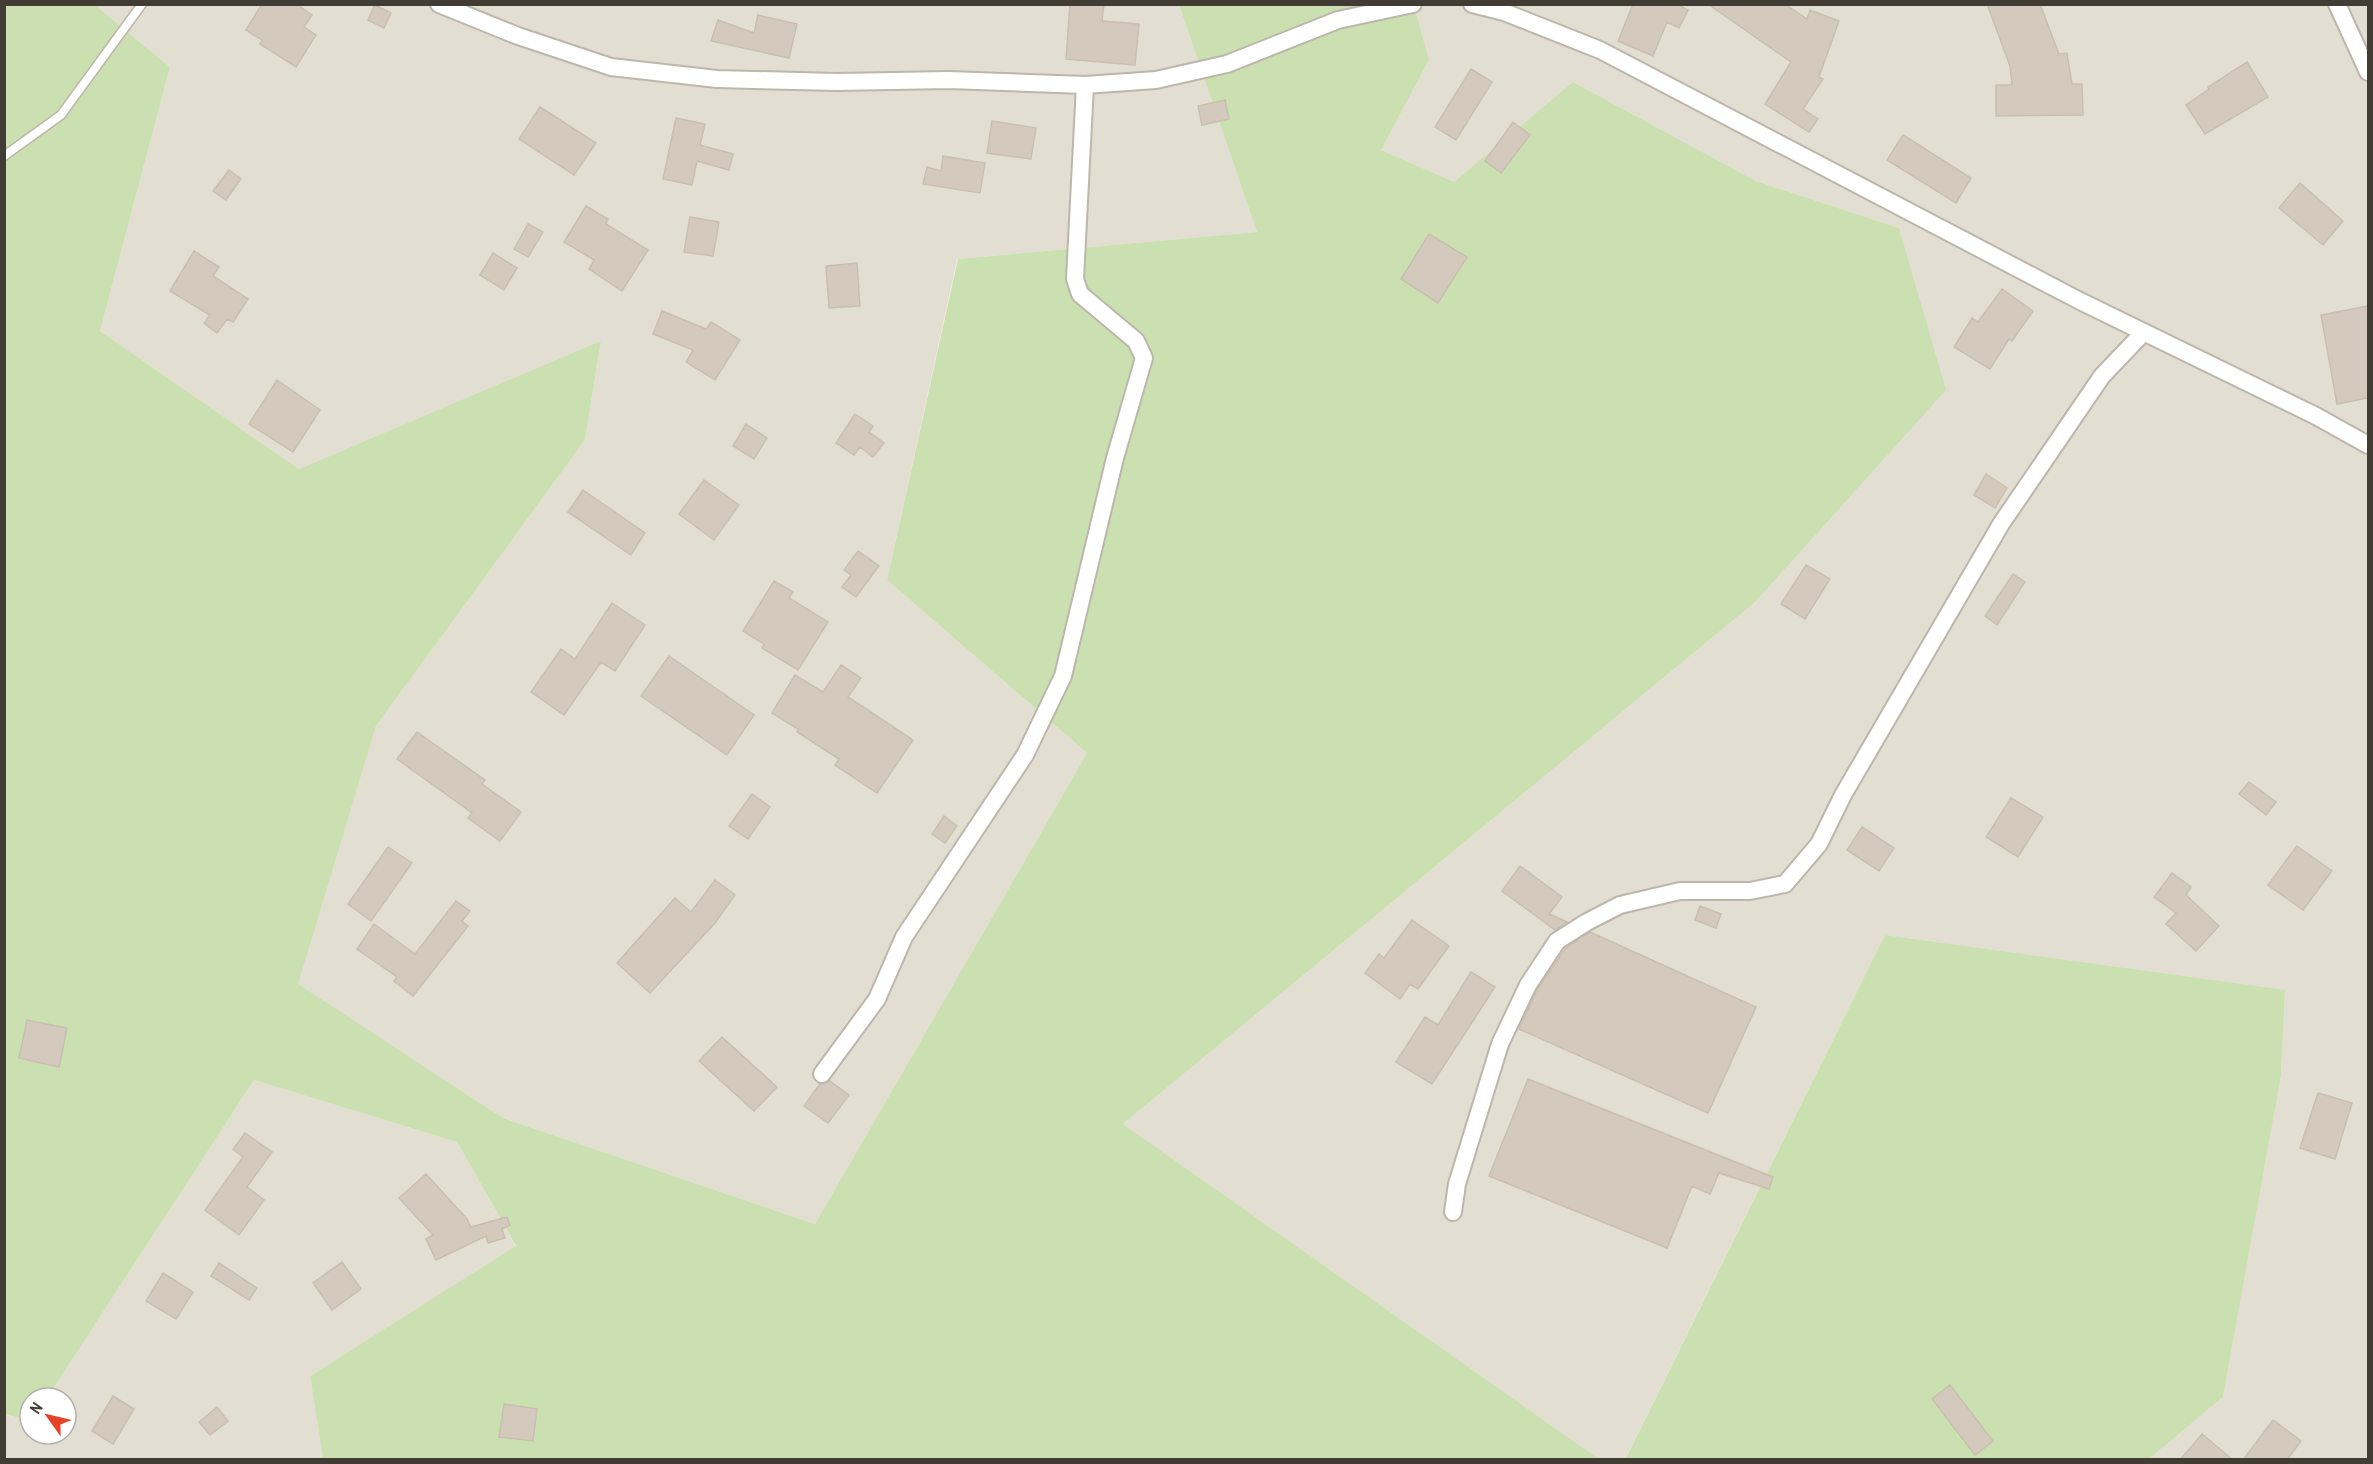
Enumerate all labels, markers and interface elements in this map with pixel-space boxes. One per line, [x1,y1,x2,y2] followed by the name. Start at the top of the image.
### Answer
[18,1386,78,1446] north arrow
[24,1398,47,1418] text: N

